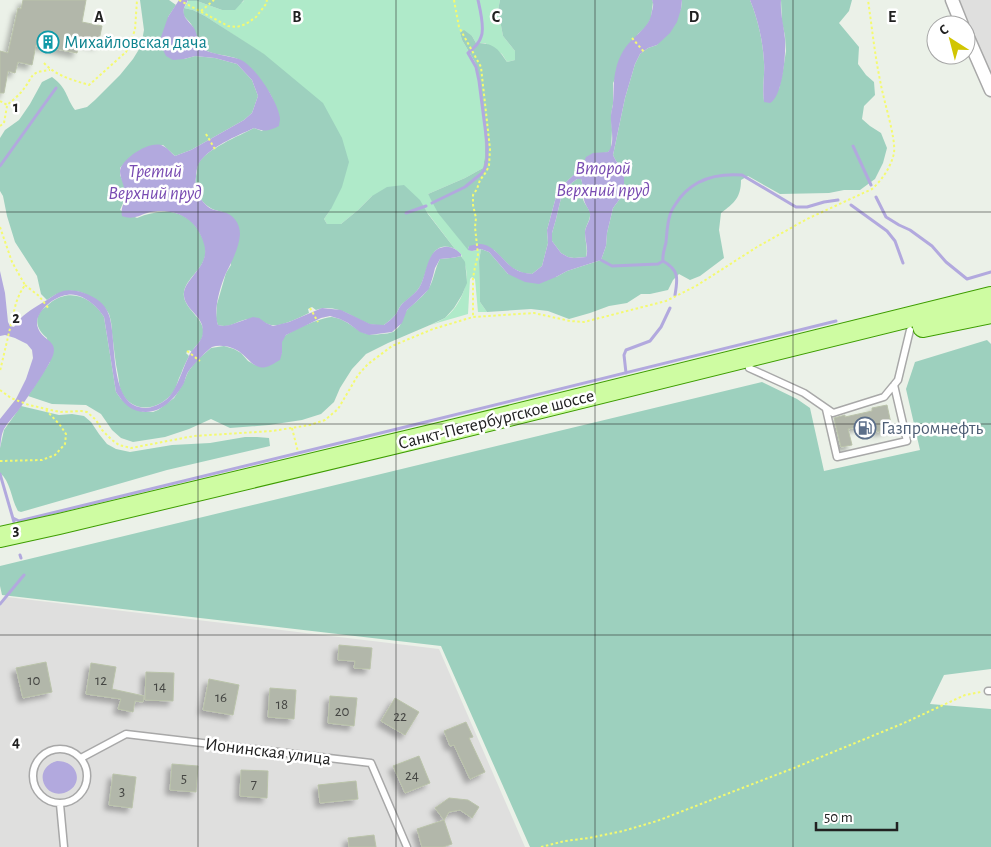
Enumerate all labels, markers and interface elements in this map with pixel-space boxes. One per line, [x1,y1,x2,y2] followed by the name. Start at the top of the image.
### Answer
[94,9,104,25] text: A
[292,9,302,25] text: B
[492,9,501,25] text: C
[689,9,700,25] text: D
[888,9,896,25] text: E
[926,15,976,65] north arrow
[937,22,951,38] text: С
[36,30,60,54] building icon: Михайловская дача
[64,34,207,52] place label: Михайловская дача
[13,99,19,115] text: 1
[556,159,650,200] water label: Второй Верхний пруд
[108,162,202,203] water label: Третий Верхний пруд
[12,310,20,326] text: 2
[396,386,596,453] street label: Санкт-Петербургское шоссе
[853,416,877,440] fuel station icon: Газпромнефть
[881,420,983,438] place label: Газпромнефть
[13,522,20,538] text: 3
[27,673,41,688] house number: 10
[95,673,107,688] house number: 12
[154,679,166,694] house number: 14
[215,690,227,705] house number: 16
[276,697,288,712] house number: 18
[335,704,349,719] house number: 20
[393,709,407,724] house number: 22
[12,734,20,750] text: 4
[204,735,332,769] street label: Ионинская улица
[405,768,419,783] house number: 24
[181,771,187,786] house number: 5
[251,777,257,792] house number: 7
[119,784,125,799] house number: 3
[816,800,897,832] scale bar
[824,810,853,825] text: 50 m

